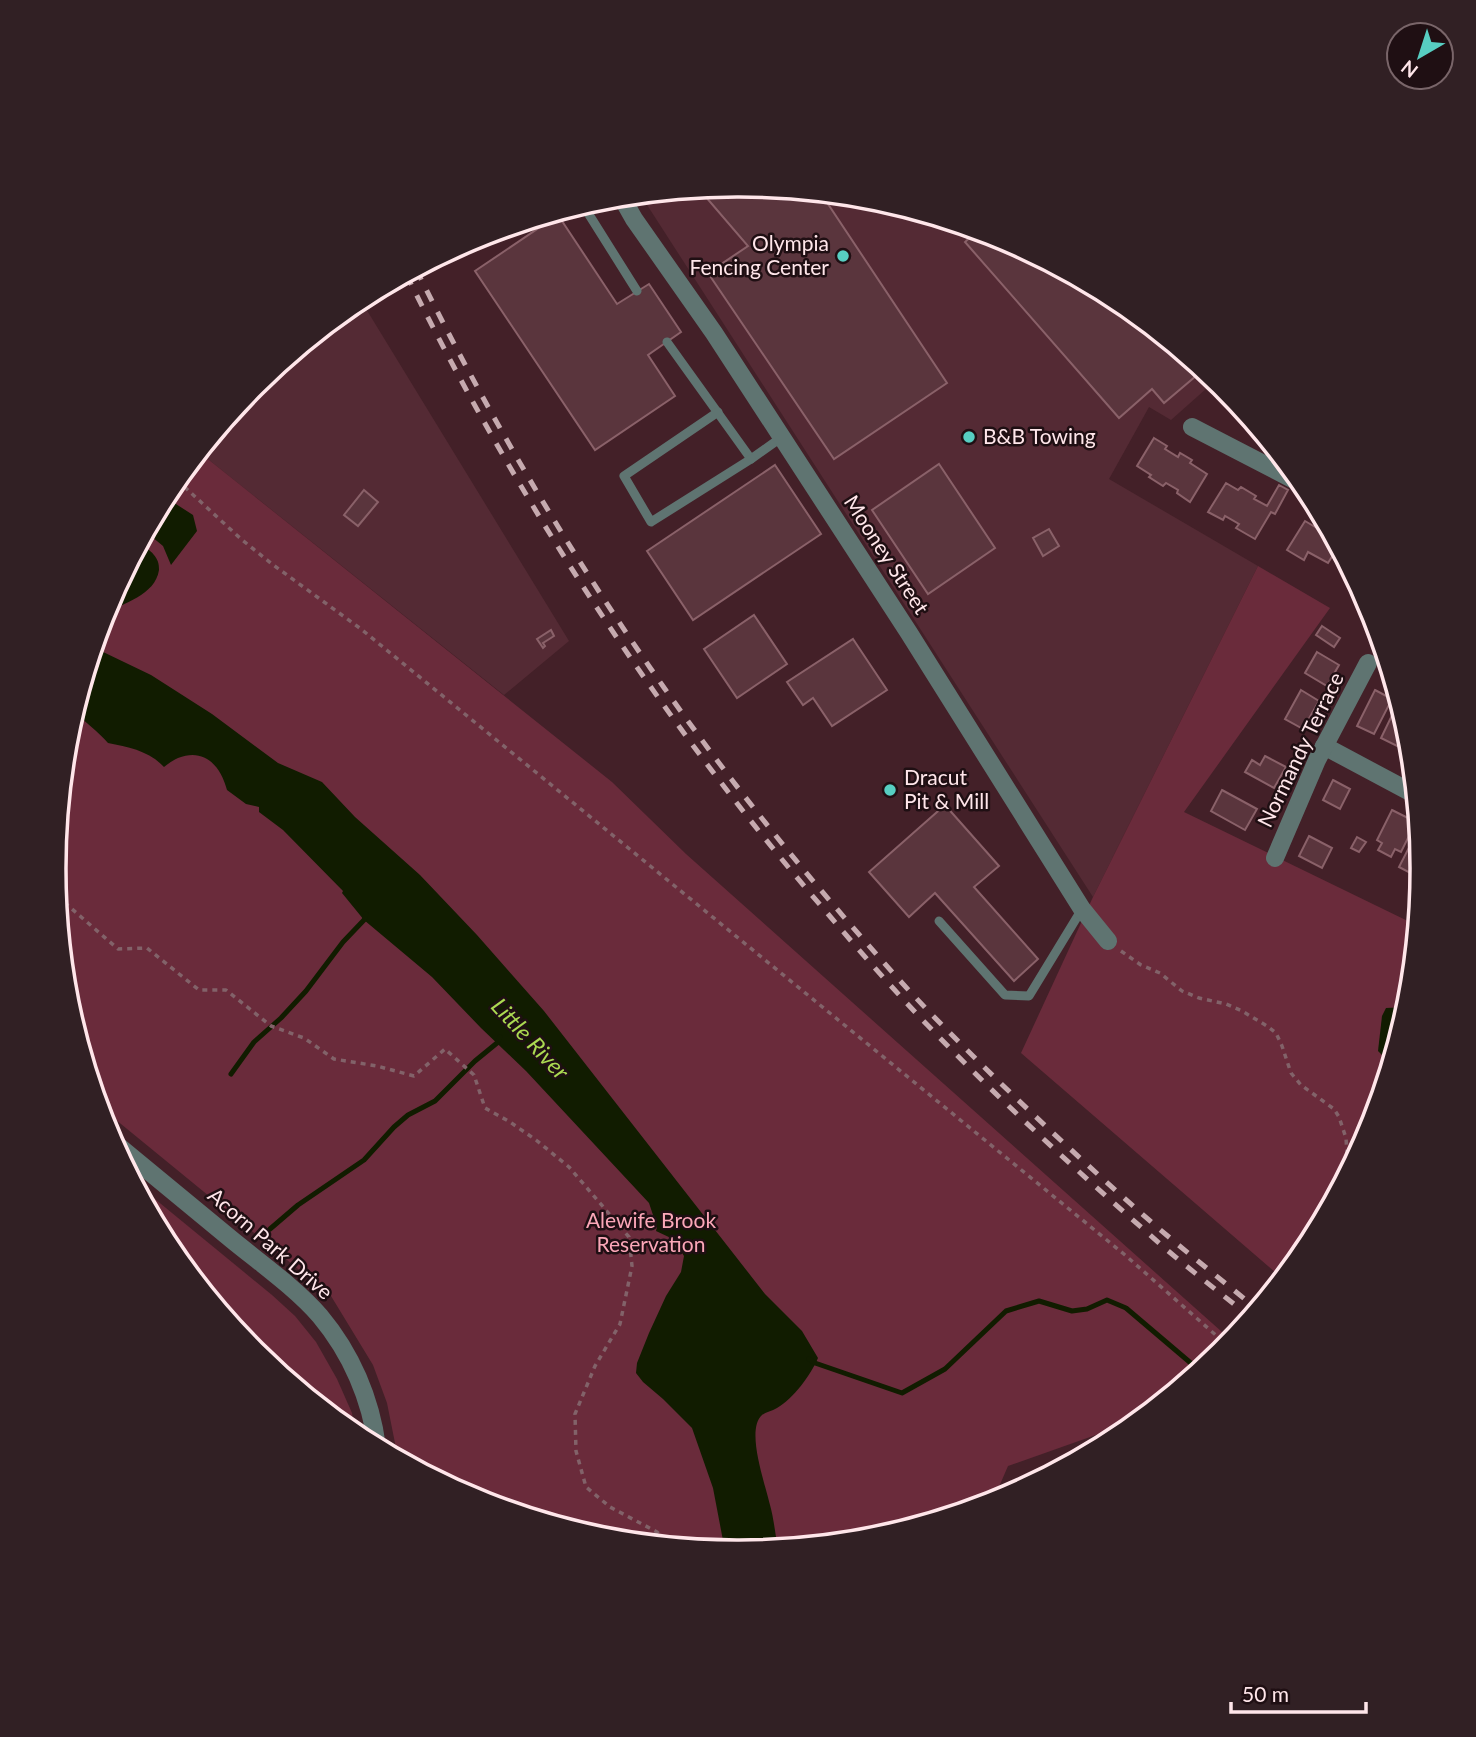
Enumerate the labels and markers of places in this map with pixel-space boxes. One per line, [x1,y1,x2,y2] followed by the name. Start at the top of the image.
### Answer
[689,230,829,279] place label: Olympia Fencing Center
[835,248,851,264] marker: Olympia Fencing Center
[983,423,1096,448] place label: B&B Towing
[961,429,977,445] marker: B&B Towing
[904,764,989,813] place label: Dracut Pit & Mill
[882,782,898,798] marker: Dracut Pit & Mill

